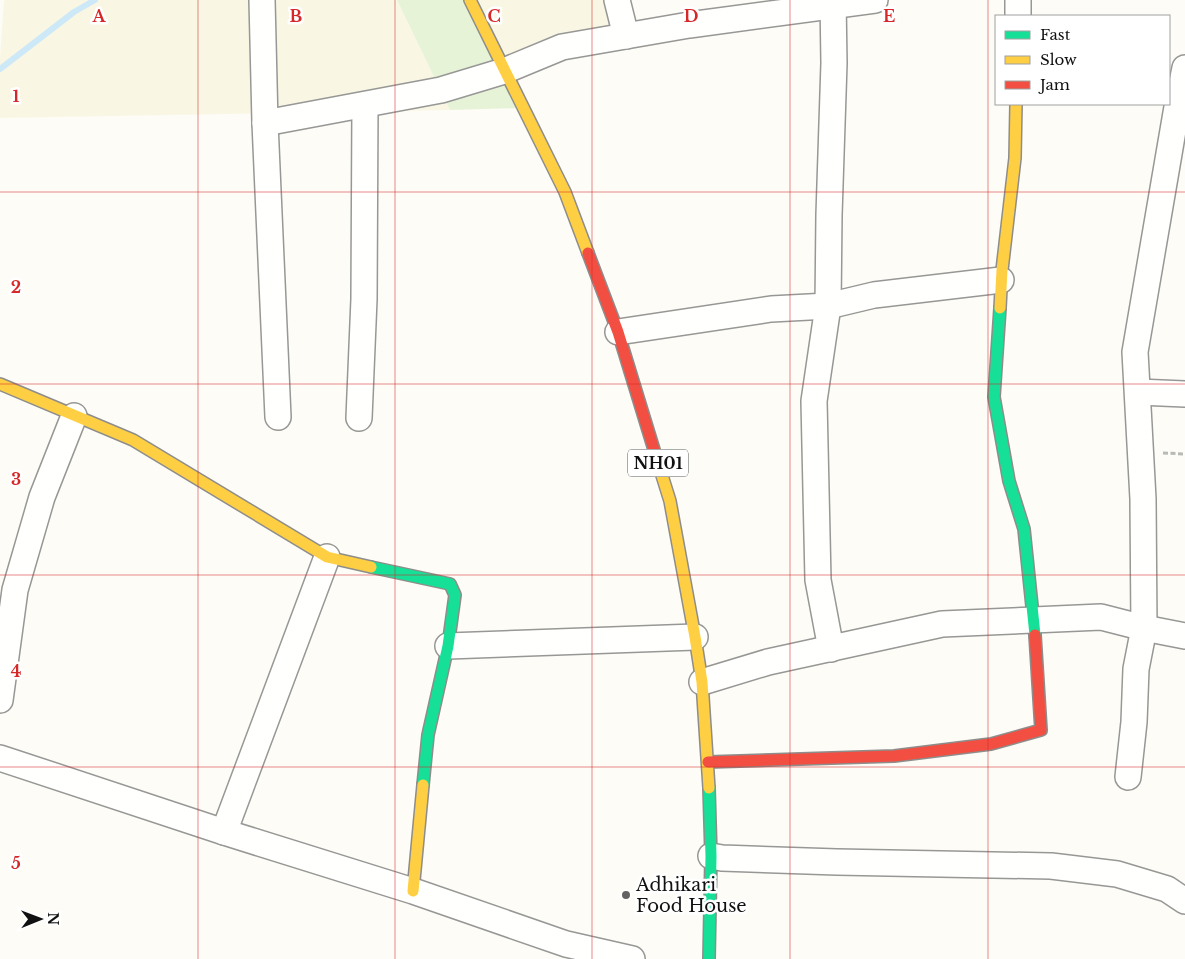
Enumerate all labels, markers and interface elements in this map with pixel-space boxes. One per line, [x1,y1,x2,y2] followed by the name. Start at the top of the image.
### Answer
[92,6,107,26] text: A
[290,6,303,26] text: B
[487,6,501,26] text: C
[684,6,698,26] text: D
[883,6,895,26] text: E
[995,15,1170,105] legend
[1040,25,1071,44] text: Fast
[1040,50,1077,69] text: Slow
[1038,75,1070,94] text: Jam
[13,86,20,106] text: 1
[11,277,21,297] text: 2
[628,449,688,476] road number: NH01
[11,469,21,489] text: 3
[11,661,21,681] text: 4
[11,853,21,873] text: 5
[635,874,747,917] place label: Adhikari Food House
[620,889,632,901] marker: Adhikari Food House
[15,894,65,944] north arrow
[44,912,62,926] text: N

